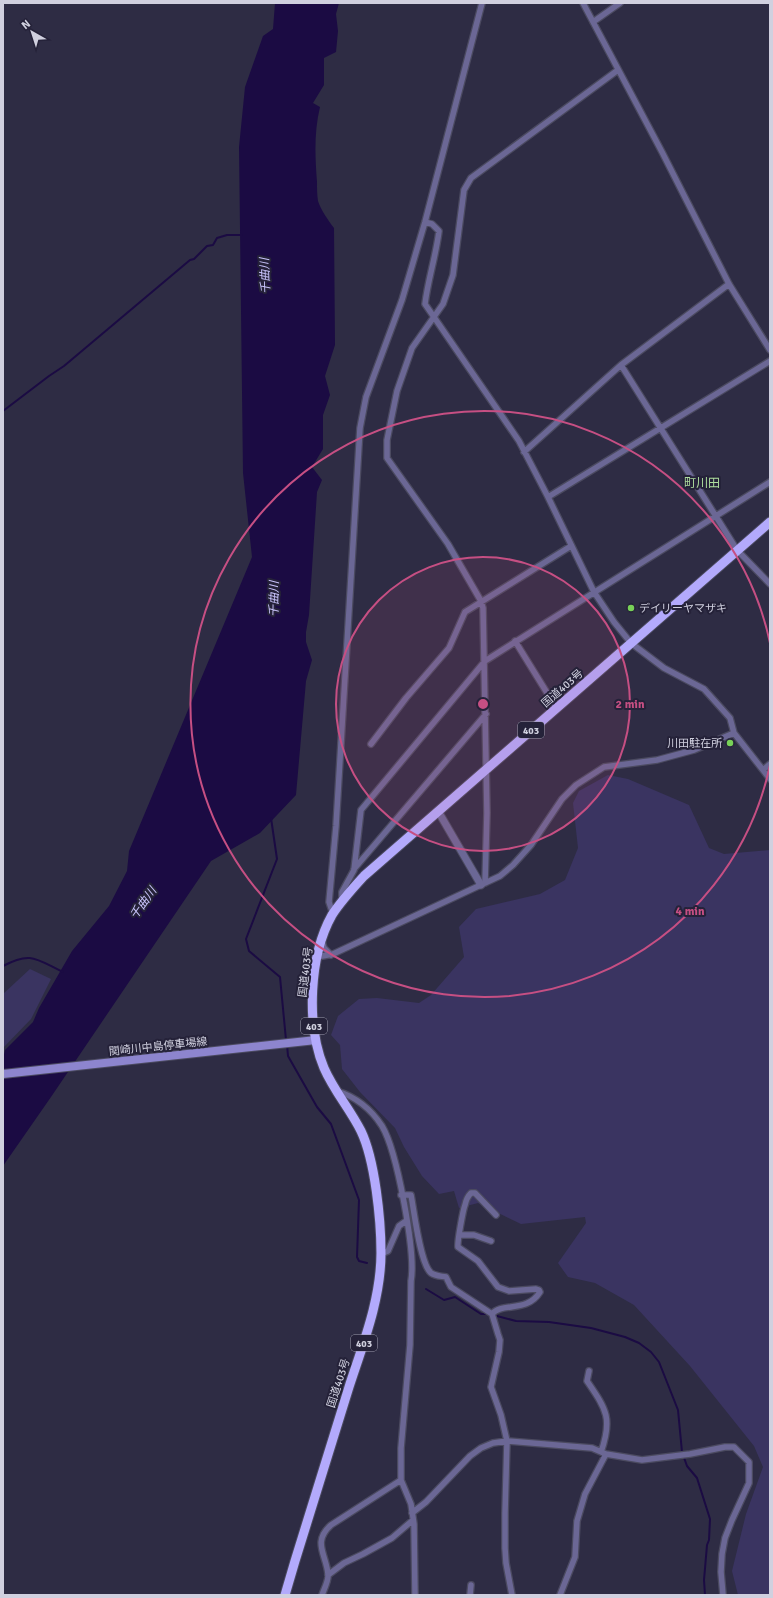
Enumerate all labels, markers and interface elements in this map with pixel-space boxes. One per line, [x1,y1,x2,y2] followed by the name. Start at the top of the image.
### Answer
[12,12,52,52] north arrow
[19,17,33,32] text: N
[257,256,274,294] water label: 千曲川
[684,476,720,491] district label: 町川田
[267,579,282,617] water label: 千曲川
[639,602,727,615] place label: デイリーヤマザキ
[626,603,636,613] marker: デイリーヤマザキ
[539,667,586,710] street label: 国道403号
[476,697,490,711] centre of rings
[616,697,645,712] text: 2 min
[518,722,544,738] road number: 403
[667,737,723,750] place label: 川田駐在所
[725,738,735,748] marker: 川田駐在所
[127,883,161,922] water label: 千曲川
[676,904,705,919] text: 4 min
[296,946,315,998] street label: 国道403号
[301,1018,327,1034] road number: 403
[108,1035,208,1058] street label: 関崎川中島停車場線
[351,1335,377,1351] road number: 403
[324,1357,353,1409] street label: 国道403号

